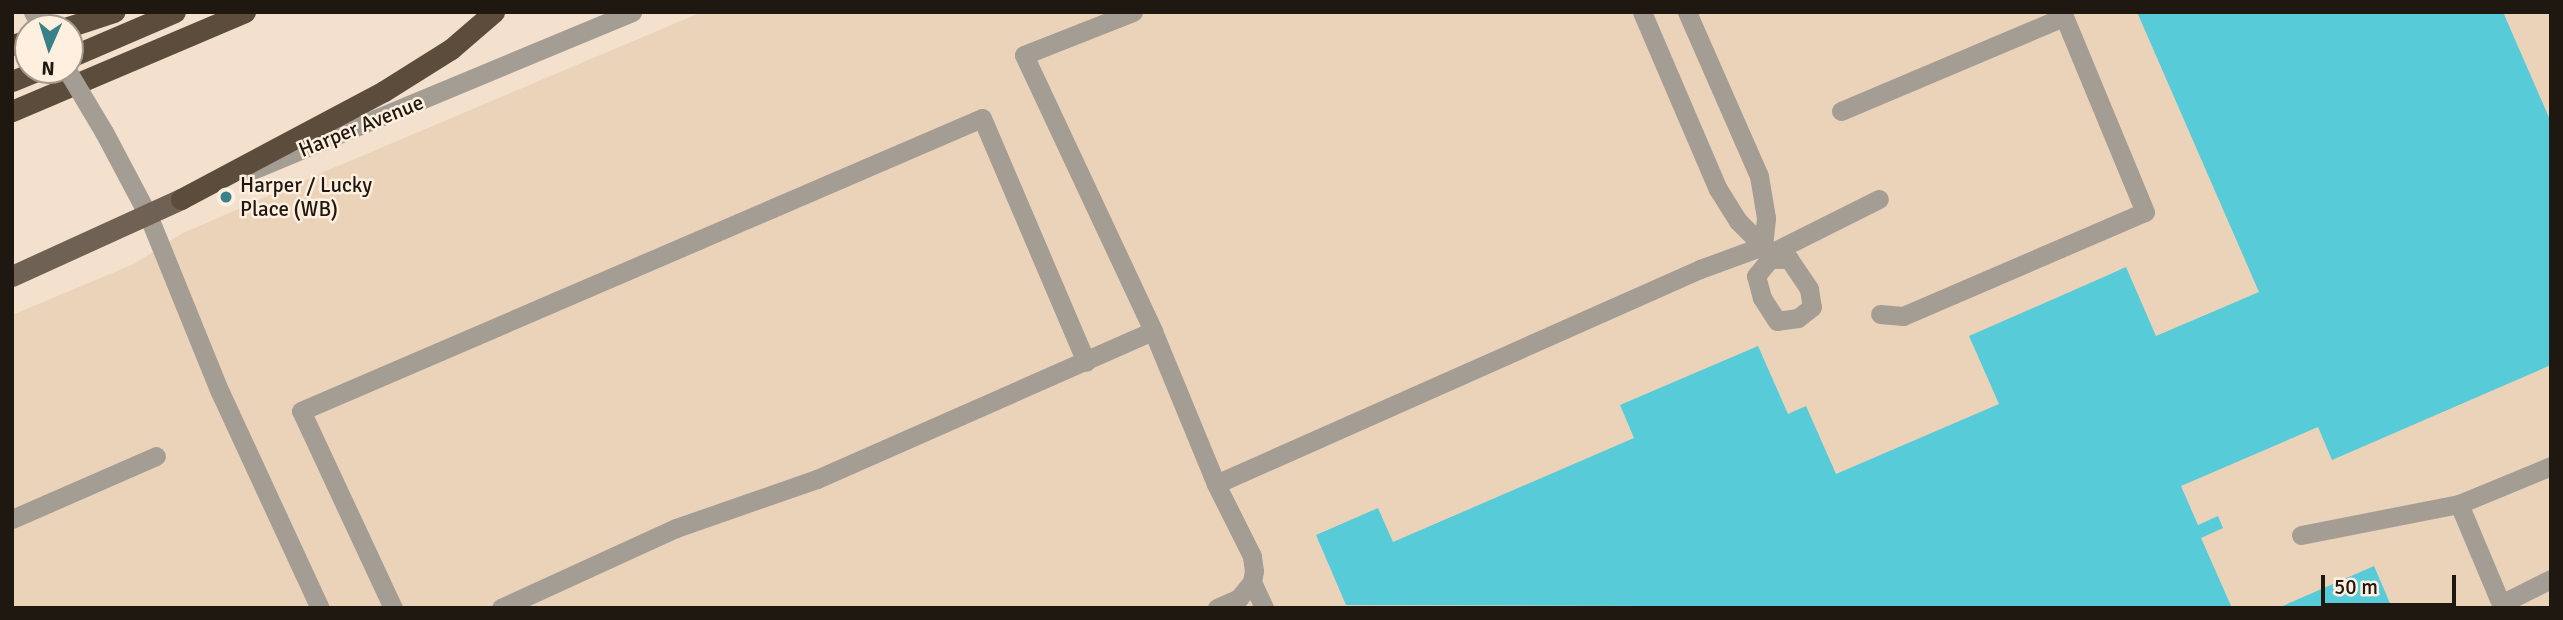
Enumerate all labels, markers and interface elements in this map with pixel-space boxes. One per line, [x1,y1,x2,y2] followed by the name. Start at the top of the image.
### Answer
[14,14,84,84] north arrow
[41,56,55,80] text: N
[295,90,427,162] street label: Harper Avenue
[240,172,372,222] place label: Harper / Lucky Place (WB)
[218,189,234,205] marker: Harper / Lucky Place (WB)
[2325,560,2460,604] scale bar
[2334,574,2378,600] text: 50 m

